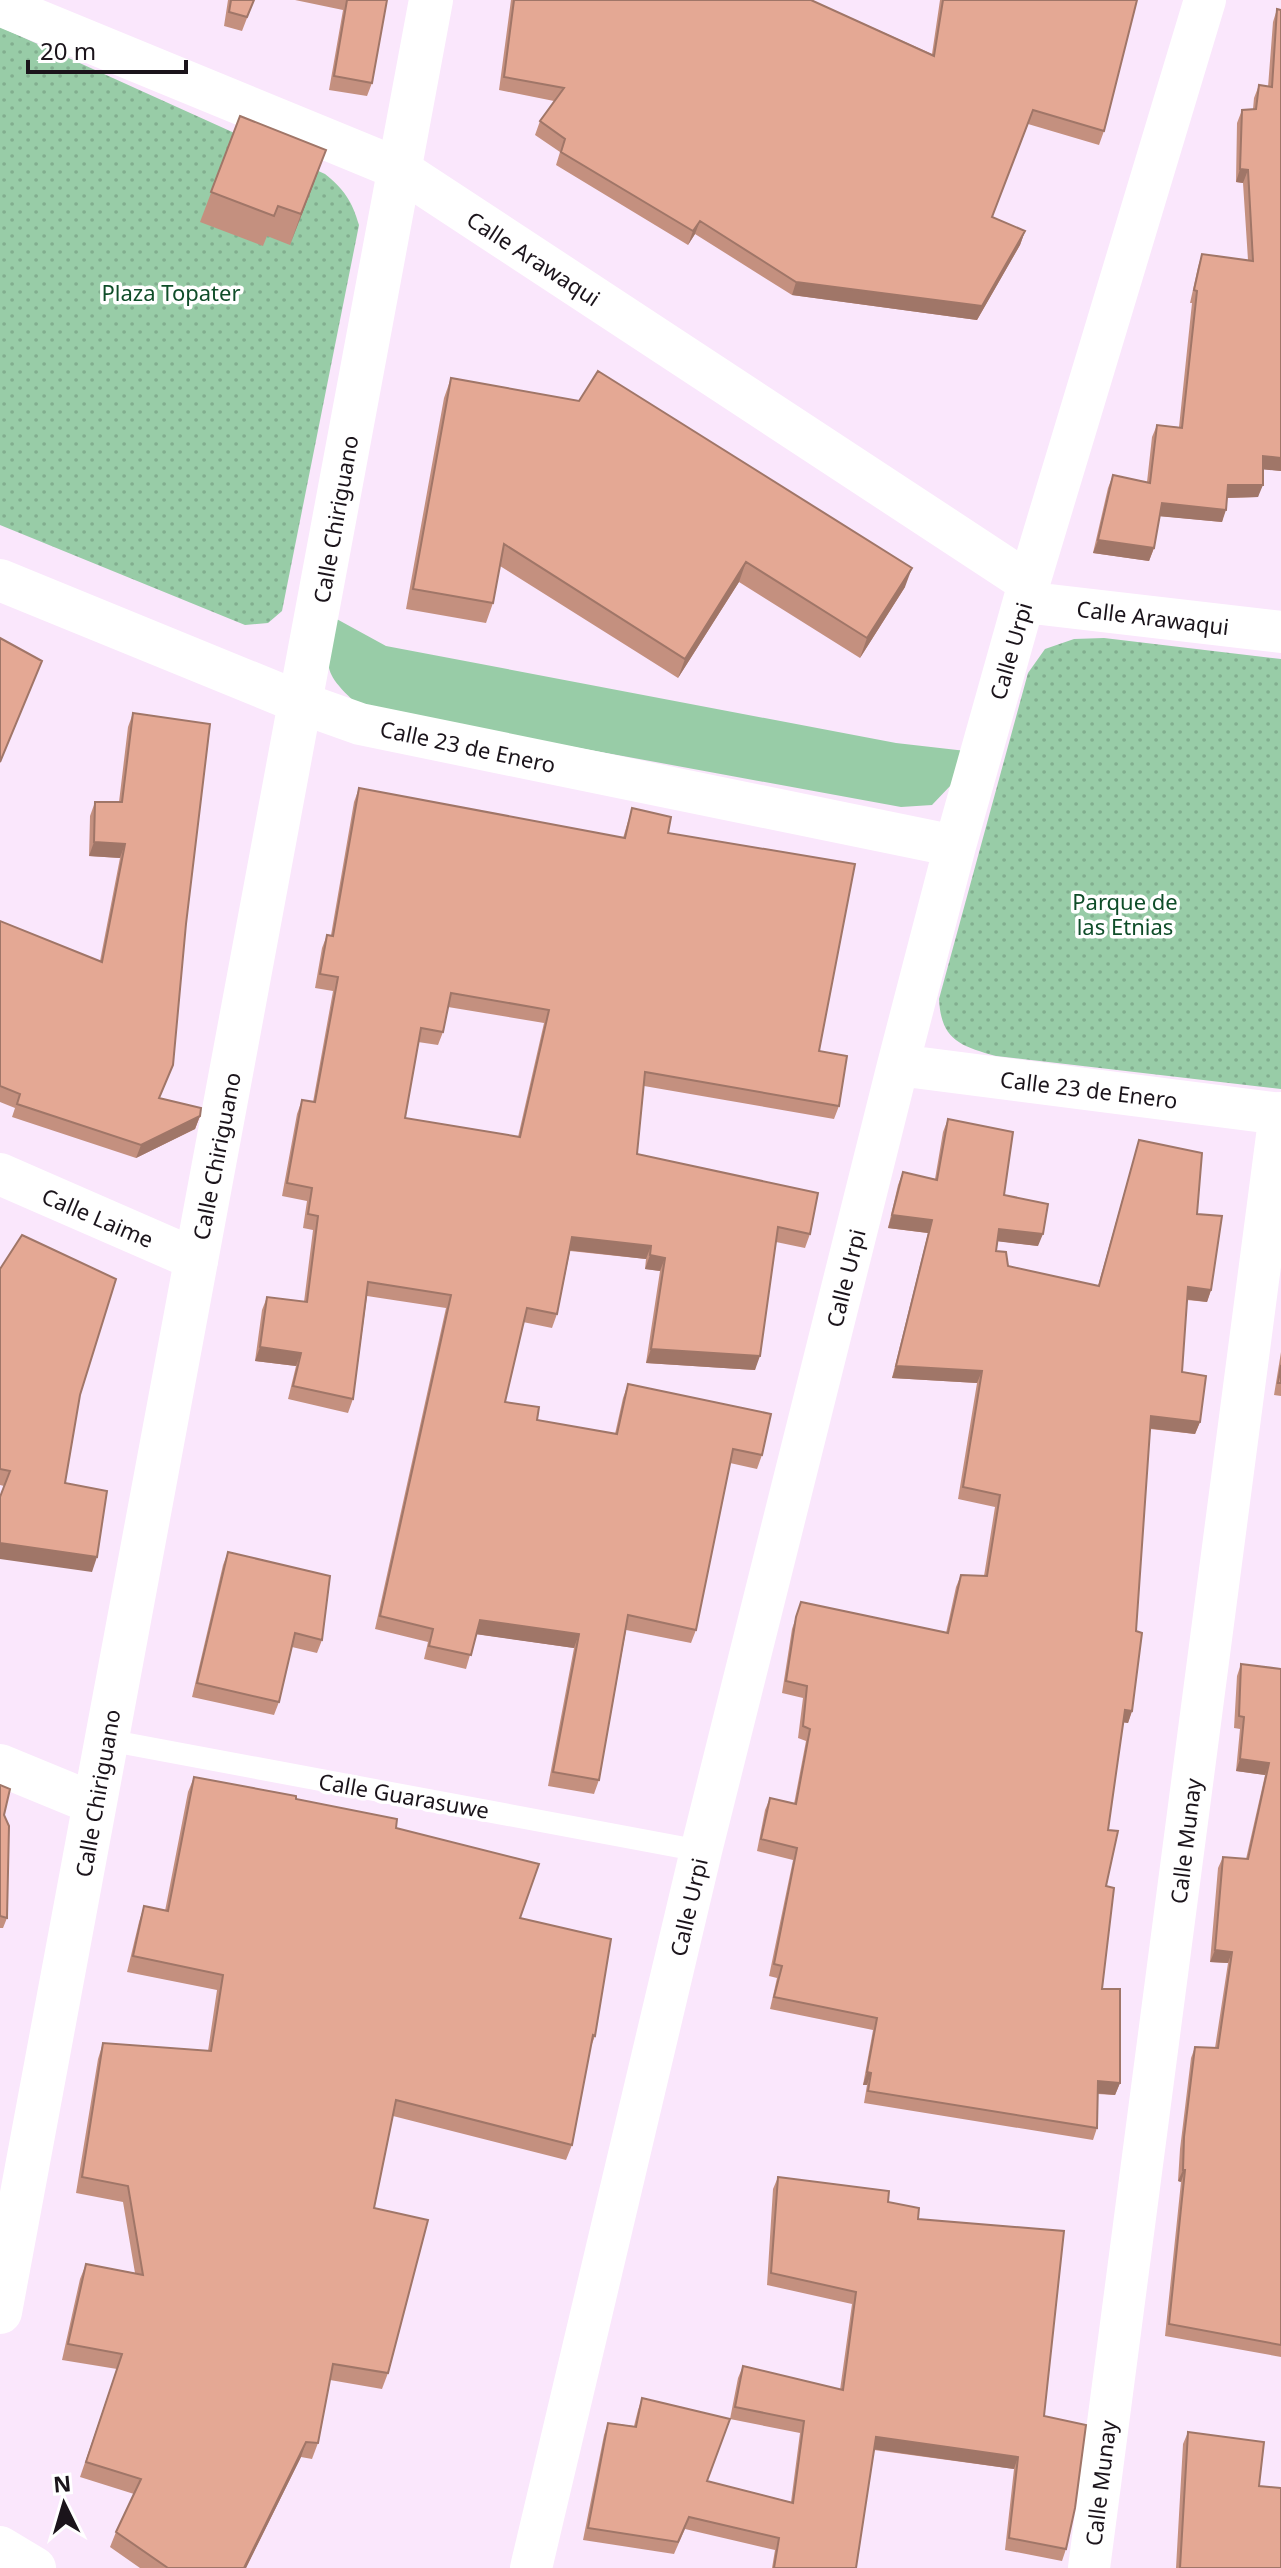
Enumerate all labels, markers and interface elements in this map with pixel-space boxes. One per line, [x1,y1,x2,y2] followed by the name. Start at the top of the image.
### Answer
[28,24,186,74] scale bar
[40,34,96,67] text: 20 m
[462,204,606,312] street label: Calle Arawaqui
[101,277,241,307] park label: Plaza Topater
[305,433,365,605] street label: Calle Chiriguano
[1075,593,1231,641] street label: Calle Arawaqui
[982,599,1038,703] street label: Calle Urpi
[378,713,558,779] street label: Calle 23 de Enero
[1072,886,1178,941] park label: Parque de las Etnias
[999,1063,1179,1115] street label: Calle 23 de Enero
[185,1070,247,1242] street label: Calle Chiriguano
[38,1180,158,1254] street label: Calle Laime
[818,1226,872,1330] street label: Calle Urpi
[67,1707,127,1879] street label: Calle Chiriguano
[316,1765,492,1825] street label: Calle Guarasuwe
[1162,1776,1208,1906] street label: Calle Munay
[662,1855,714,1959] street label: Calle Urpi
[1077,2418,1123,2548] street label: Calle Munay
[24,2464,104,2544] north arrow
[52,2467,72,2499] text: N

